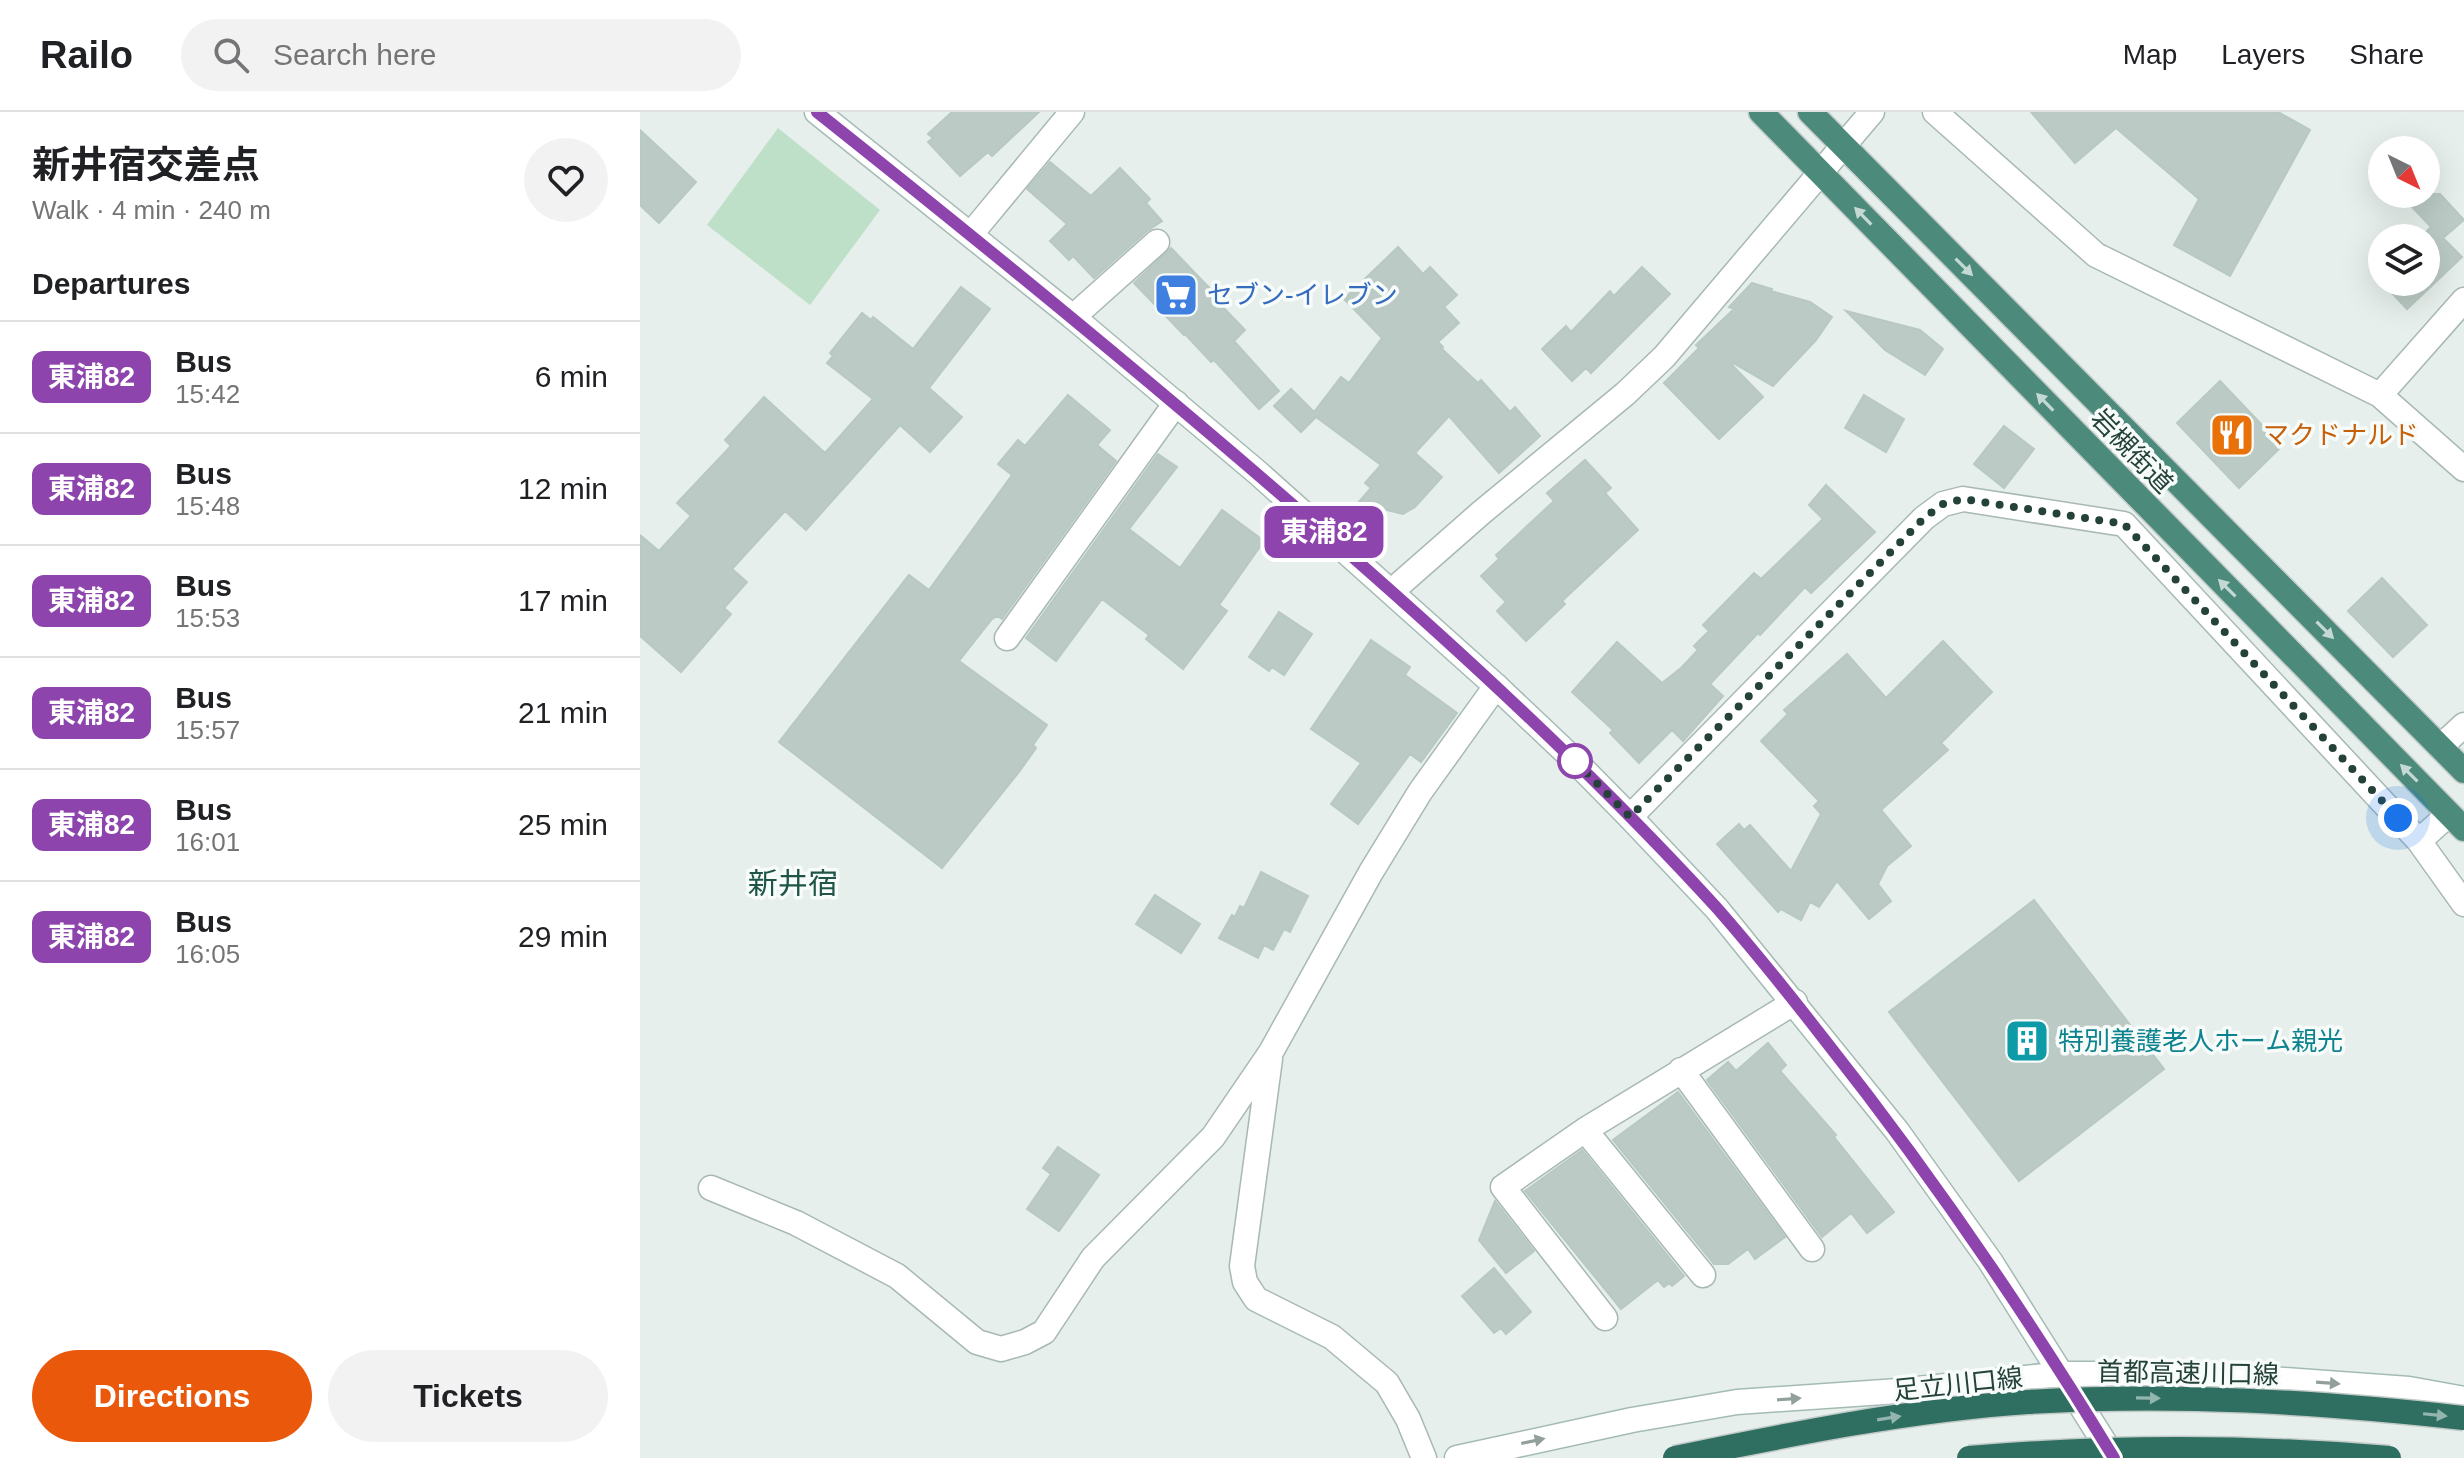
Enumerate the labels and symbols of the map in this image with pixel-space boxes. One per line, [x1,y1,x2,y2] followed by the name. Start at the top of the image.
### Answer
[2368,136,2440,208] north arrow
[1855,207,1873,226] one-way arrow
[1954,257,1973,276] one-way arrow
[1152,271,1200,319] supermarket icon: セブン-イレブン
[1207,280,1398,310] place label: セブン-イレブン
[2036,393,2055,412] one-way arrow
[2085,403,2179,499] street label: 岩槻街道
[2208,411,2256,459] restaurant icon: マクドナルド
[2263,420,2419,450] place label: マクドナルド
[1268,506,1380,558] line badge: 東浦82
[2218,579,2237,598] one-way arrow
[2315,620,2334,639] one-way arrow
[1558,744,1592,778] unlabelled marker
[2401,764,2419,783] one-way arrow
[2378,798,2418,838] your location
[748,867,838,900] district label: 新井宿
[2003,1017,2051,1065] building icon: 特別養護老人ホーム親光
[2058,1026,2343,1056] place label: 特別養護老人ホーム親光
[2097,1356,2279,1390] street label: 首都高速川口線
[1892,1362,2024,1406] street label: 足立川口線
[2316,1377,2341,1390] one-way arrow
[1777,1392,1802,1405] one-way arrow
[2136,1392,2161,1404] one-way arrow
[2423,1409,2448,1422] one-way arrow
[1877,1411,1902,1424] one-way arrow
[1521,1434,1546,1447] one-way arrow

